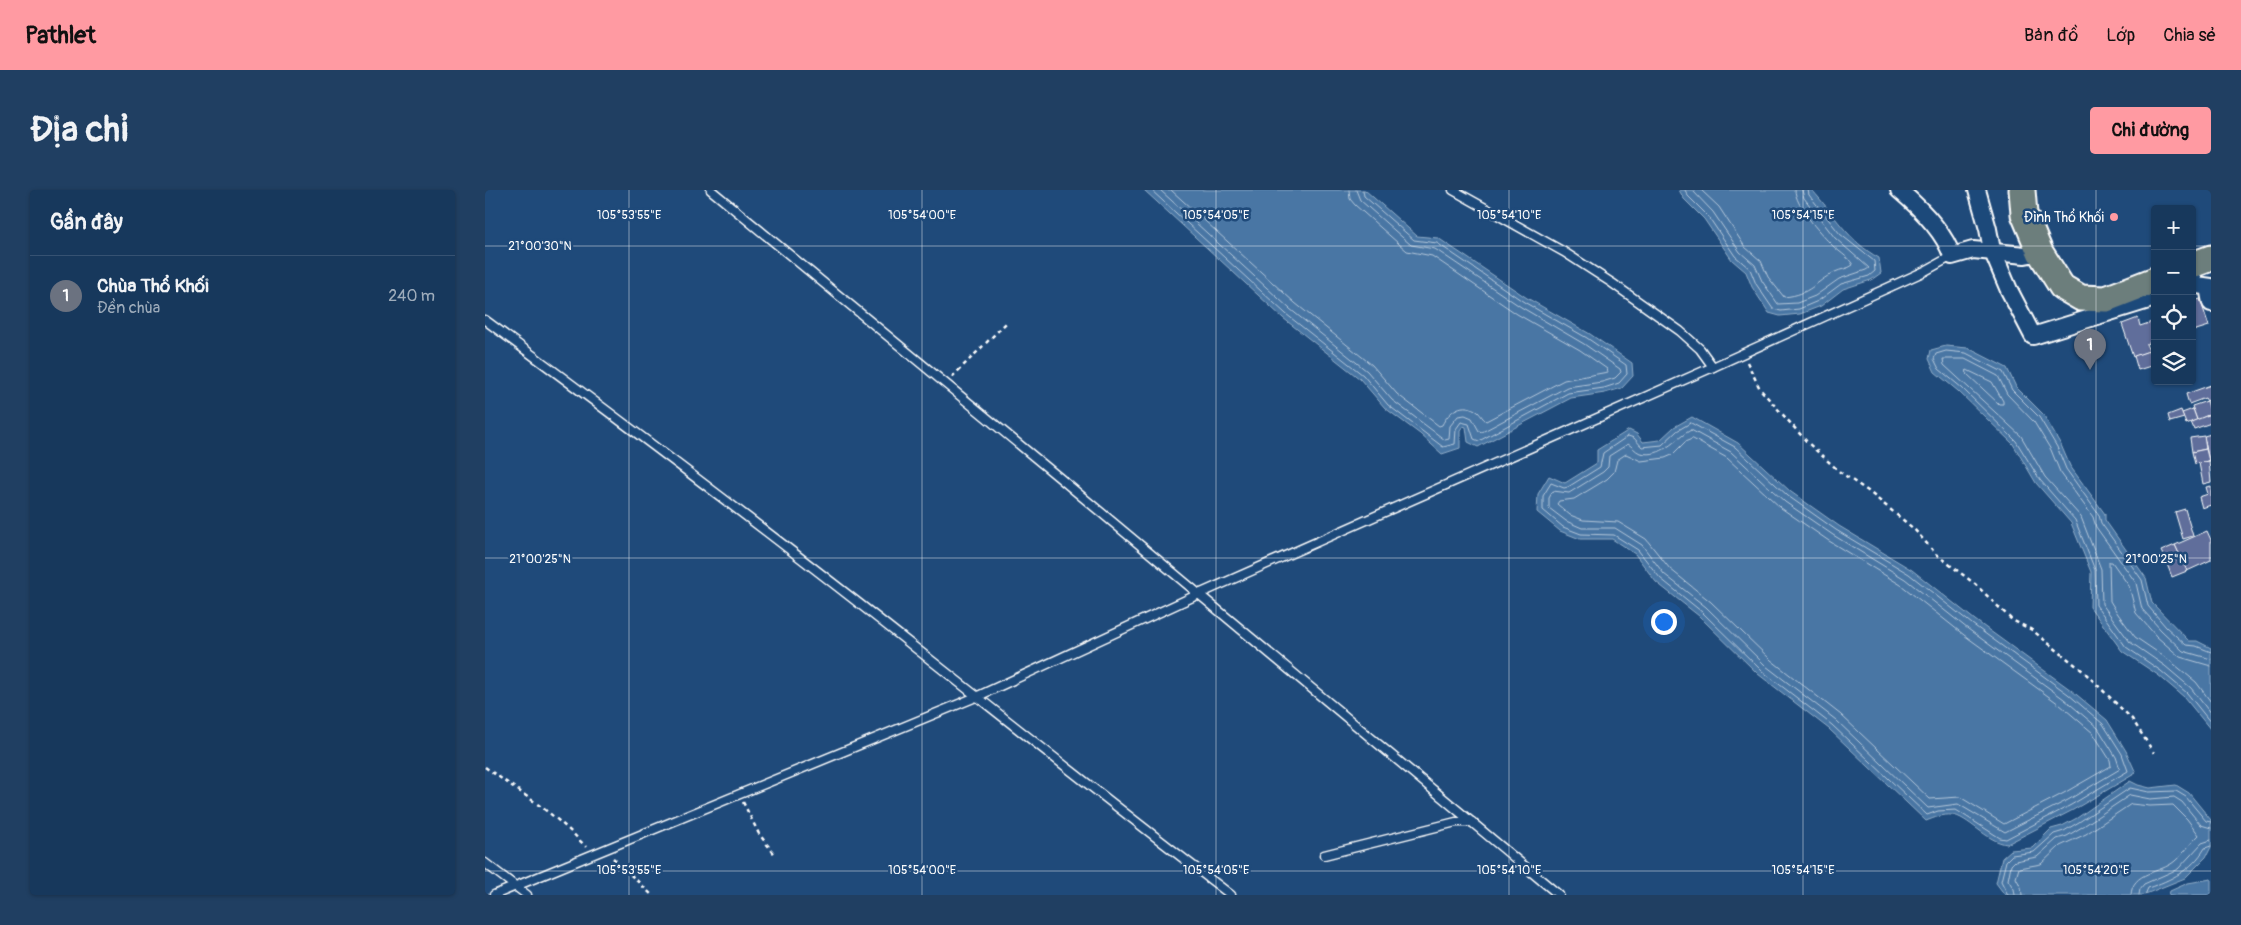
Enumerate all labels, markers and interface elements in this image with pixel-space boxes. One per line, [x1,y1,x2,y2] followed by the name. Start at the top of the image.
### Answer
[25,21,96,50] text: Pathlet
[2024,24,2078,47] text: Bản đồ
[2106,24,2135,47] text: Lớp
[2163,24,2216,47] text: Chia sẻ
[2090,107,2211,154] button: Chỉ đường
[30,108,129,152] text: Địa chỉ
[2151,205,2196,385] map controls
[2151,205,2196,250] button: +
[597,208,661,223] text: 105°53'55"E
[888,208,956,223] text: 105°54'00"E
[1183,208,1249,223] text: 105°54'05"E
[1477,208,1541,223] text: 105°54'10"E
[1772,208,1834,223] text: 105°54'15"E
[2024,208,2104,226] place label: Đình Thổ Khối
[50,209,123,236] text: Gần đây
[2108,211,2120,223] marker: Đình Thổ Khối
[508,239,572,254] text: 21°00'30"N
[2151,250,2196,295] button: −
[97,274,209,298] text: Chùa Thổ Khối
[63,286,69,306] text: 1
[388,286,435,306] text: 240 m
[2151,295,2196,340] button: locate
[97,298,160,318] text: Đền chùa
[2074,329,2106,370] pin: 1
[2151,340,2196,385] button: layers
[509,552,571,567] text: 21°00'25"N
[2125,552,2187,567] text: 21°00'25"N
[1651,609,1677,635] your location
[597,863,661,878] text: 105°53'55"E
[888,863,956,878] text: 105°54'00"E
[1183,863,1249,878] text: 105°54'05"E
[1477,863,1541,878] text: 105°54'10"E
[1772,863,1834,878] text: 105°54'15"E
[2063,863,2129,878] text: 105°54'20"E

